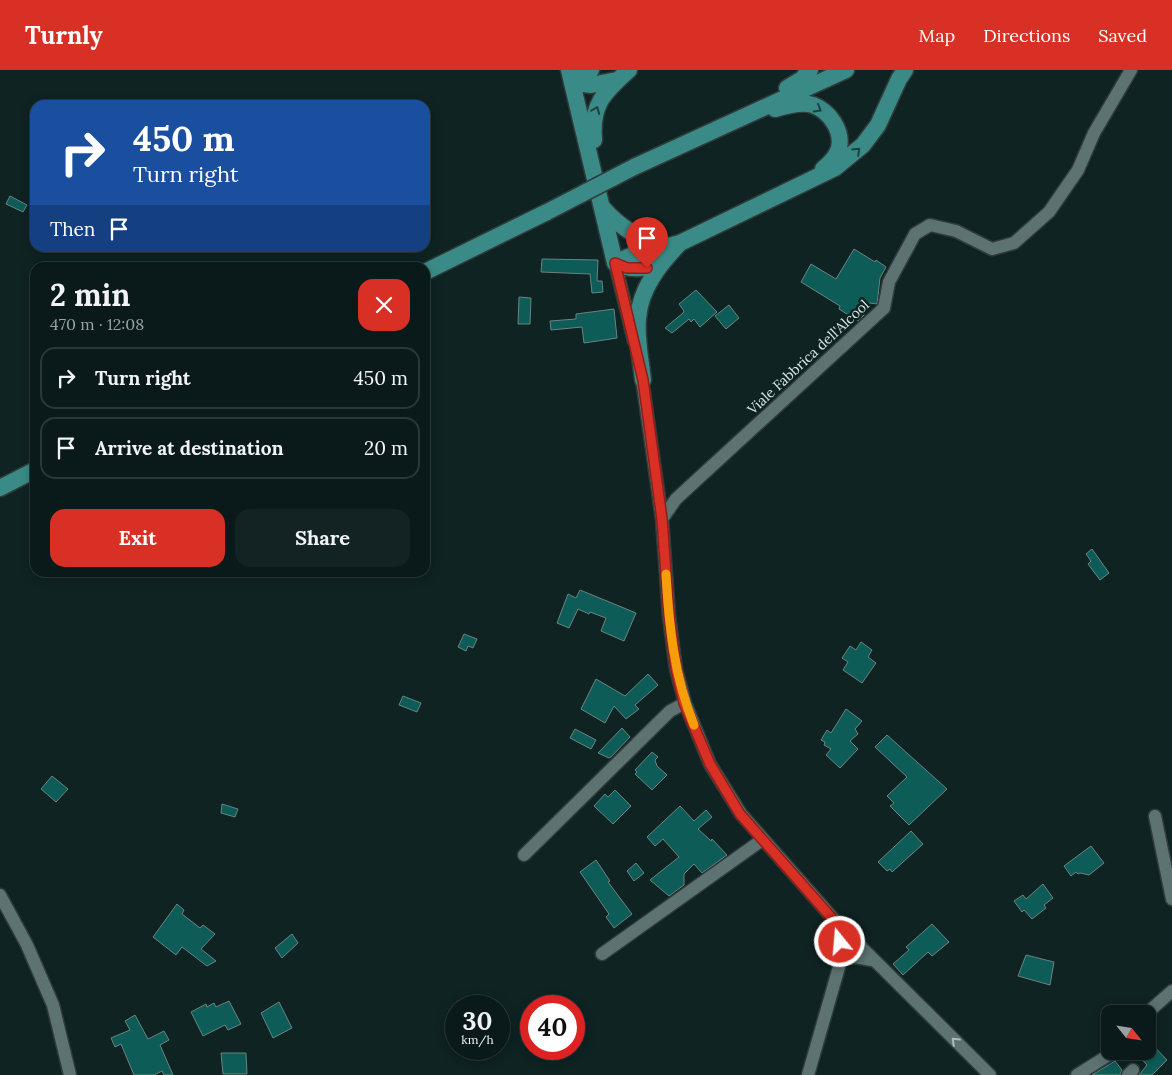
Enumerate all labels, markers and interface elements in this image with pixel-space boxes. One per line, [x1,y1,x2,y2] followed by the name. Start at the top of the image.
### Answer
[25,20,103,51] text: Turnly
[919,24,955,47] text: Map
[983,24,1070,47] text: Directions
[1098,24,1147,47] text: Saved
[813,103,822,113] one-way arrow
[590,106,601,115] one-way arrow
[133,116,235,161] text: 450 m
[50,120,115,185] icon: right
[851,148,860,157] one-way arrow
[133,160,238,188] text: Turn right
[105,215,133,243] icon: arrive
[50,217,95,241] text: Then
[626,217,668,268] pin
[633,224,661,252] icon: arrive
[50,276,130,314] text: 2 min
[358,279,410,331] button: close
[743,296,873,419] street label: Viale Fabbrica dell'Alcool
[50,314,144,334] text: 470 m · 12:08
[52,364,80,392] icon: right
[95,366,191,390] text: Turn right
[354,366,408,390] text: 450 m
[52,434,80,462] icon: arrive
[95,436,284,460] text: Arrive at destination
[364,436,408,460] text: 20 m
[50,509,225,567] button: Exit
[235,509,410,567] button: Share
[813,915,865,967] position arrow
[520,995,585,1060] speed limit sign: 40
[463,1005,492,1037] text: 30
[1101,1005,1156,1060] north arrow
[1101,1005,1156,1060] map controls
[461,1032,494,1047] text: km/h
[952,1038,961,1047] one-way arrow

